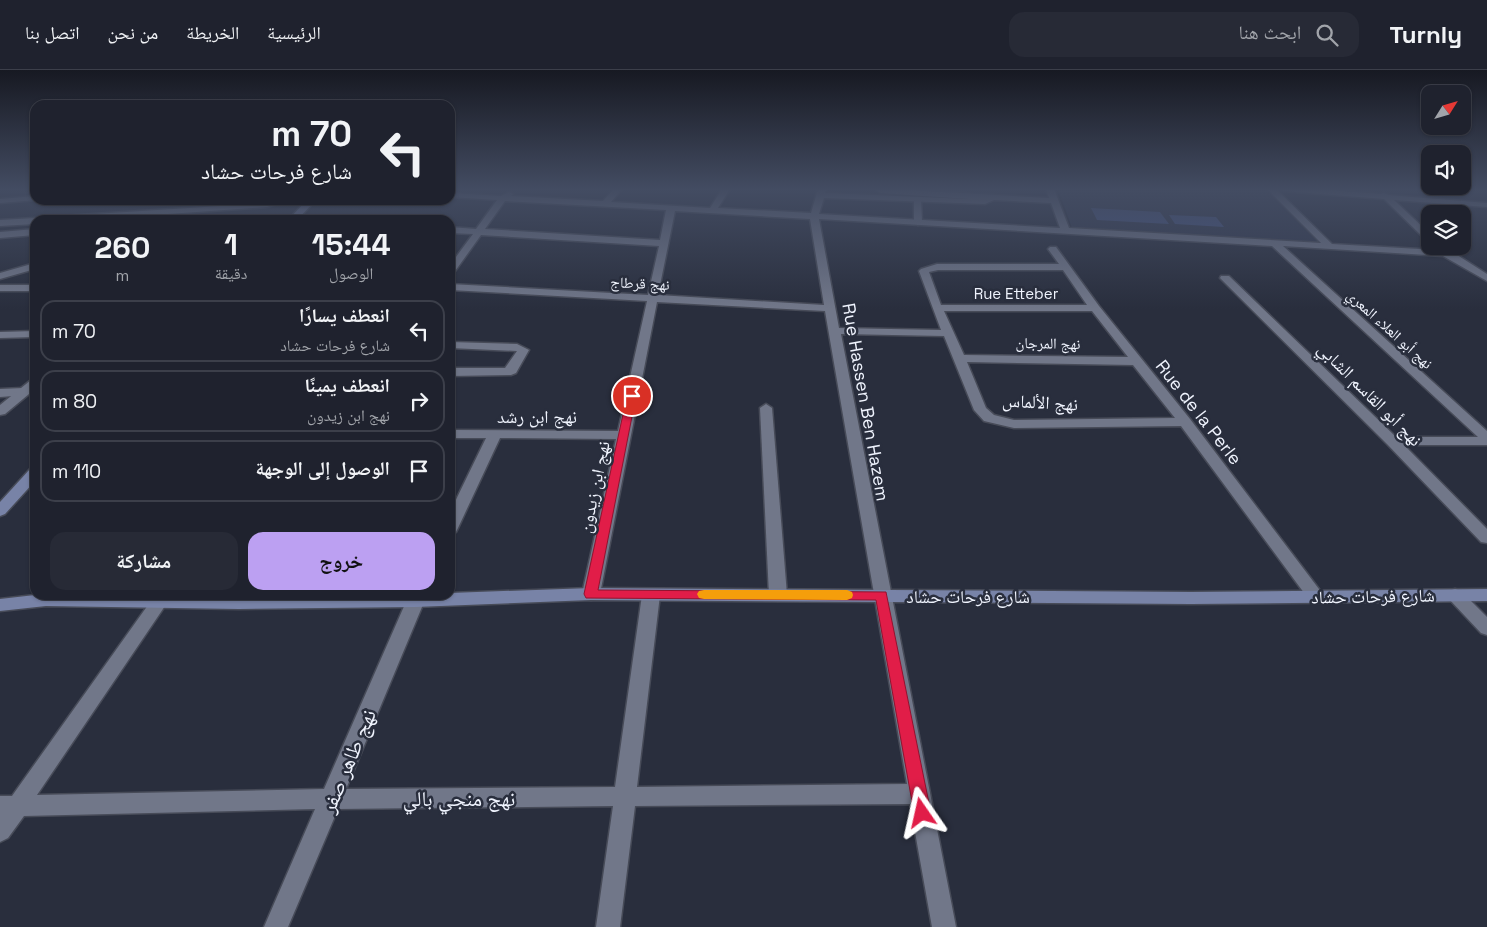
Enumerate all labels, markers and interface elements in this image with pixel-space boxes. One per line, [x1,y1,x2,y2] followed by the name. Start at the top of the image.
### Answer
[1009,12,1359,57] search box
[1389,19,1462,50] text: Turnly
[1239,20,1301,45] text: ابحث هنا
[25,21,80,44] text: اتصل بنا
[108,21,158,44] text: من نحن
[186,21,239,44] text: الخريطة
[267,21,321,44] text: الرئيسية
[1313,21,1341,49] icon: search
[1421,85,1471,135] north arrow
[1421,85,1471,255] map controls
[271,112,352,156] text: 70 m
[370,120,435,185] icon: left
[1421,145,1471,195] button: sound
[201,157,352,185] text: شارع فرحات حشاد
[1421,205,1471,255] button: layers
[224,225,238,264] text: 1
[312,225,391,264] text: 15:44
[95,228,150,267] text: 260
[215,263,247,284] text: دقيقة
[329,263,373,284] text: الوصول
[116,265,129,286] text: m
[610,272,670,295] street label: نهج قرطاج
[974,284,1059,303] street label: Rue Etteber
[1341,285,1437,375] street label: نهج أبو العلاء المعري
[837,301,895,503] street label: Rue Hassen Ben Hazem
[299,303,390,328] text: انعطف يسارًا
[405,317,433,345] icon: left
[52,319,96,344] text: 70 m
[1015,333,1081,354] street label: نهج المرجان
[280,335,390,356] text: شارع فرحات حشاد
[1310,337,1427,454] street label: نهج أبو القاسم الشابي
[1151,355,1247,469] street label: Rue de la Perle
[305,373,390,398] text: انعطف يمينًا
[611,375,653,417] pin
[618,382,646,410] icon: arrive
[405,387,433,415] icon: right
[52,389,97,414] text: 80 m
[1001,389,1079,416] street label: نهج الألماس
[307,405,390,426] text: نهج ابن زيدون
[497,405,577,429] street label: نهج ابن رشد
[573,439,616,535] street label: نهج ابن زيدون
[255,456,390,481] text: الوصول إلى الوجهة
[405,457,433,485] icon: arrive
[52,459,101,484] text: 110 m
[50,532,238,590] button: مشاركة
[248,532,435,590] button: خروج
[1311,583,1435,609] street label: شارع فرحات حشاد
[906,585,1030,608] street label: شارع فرحات حشاد
[314,705,382,818] street label: نهج طاهر صفر
[403,785,515,815] street label: نهج منجي بالي
[895,786,947,838] position arrow

